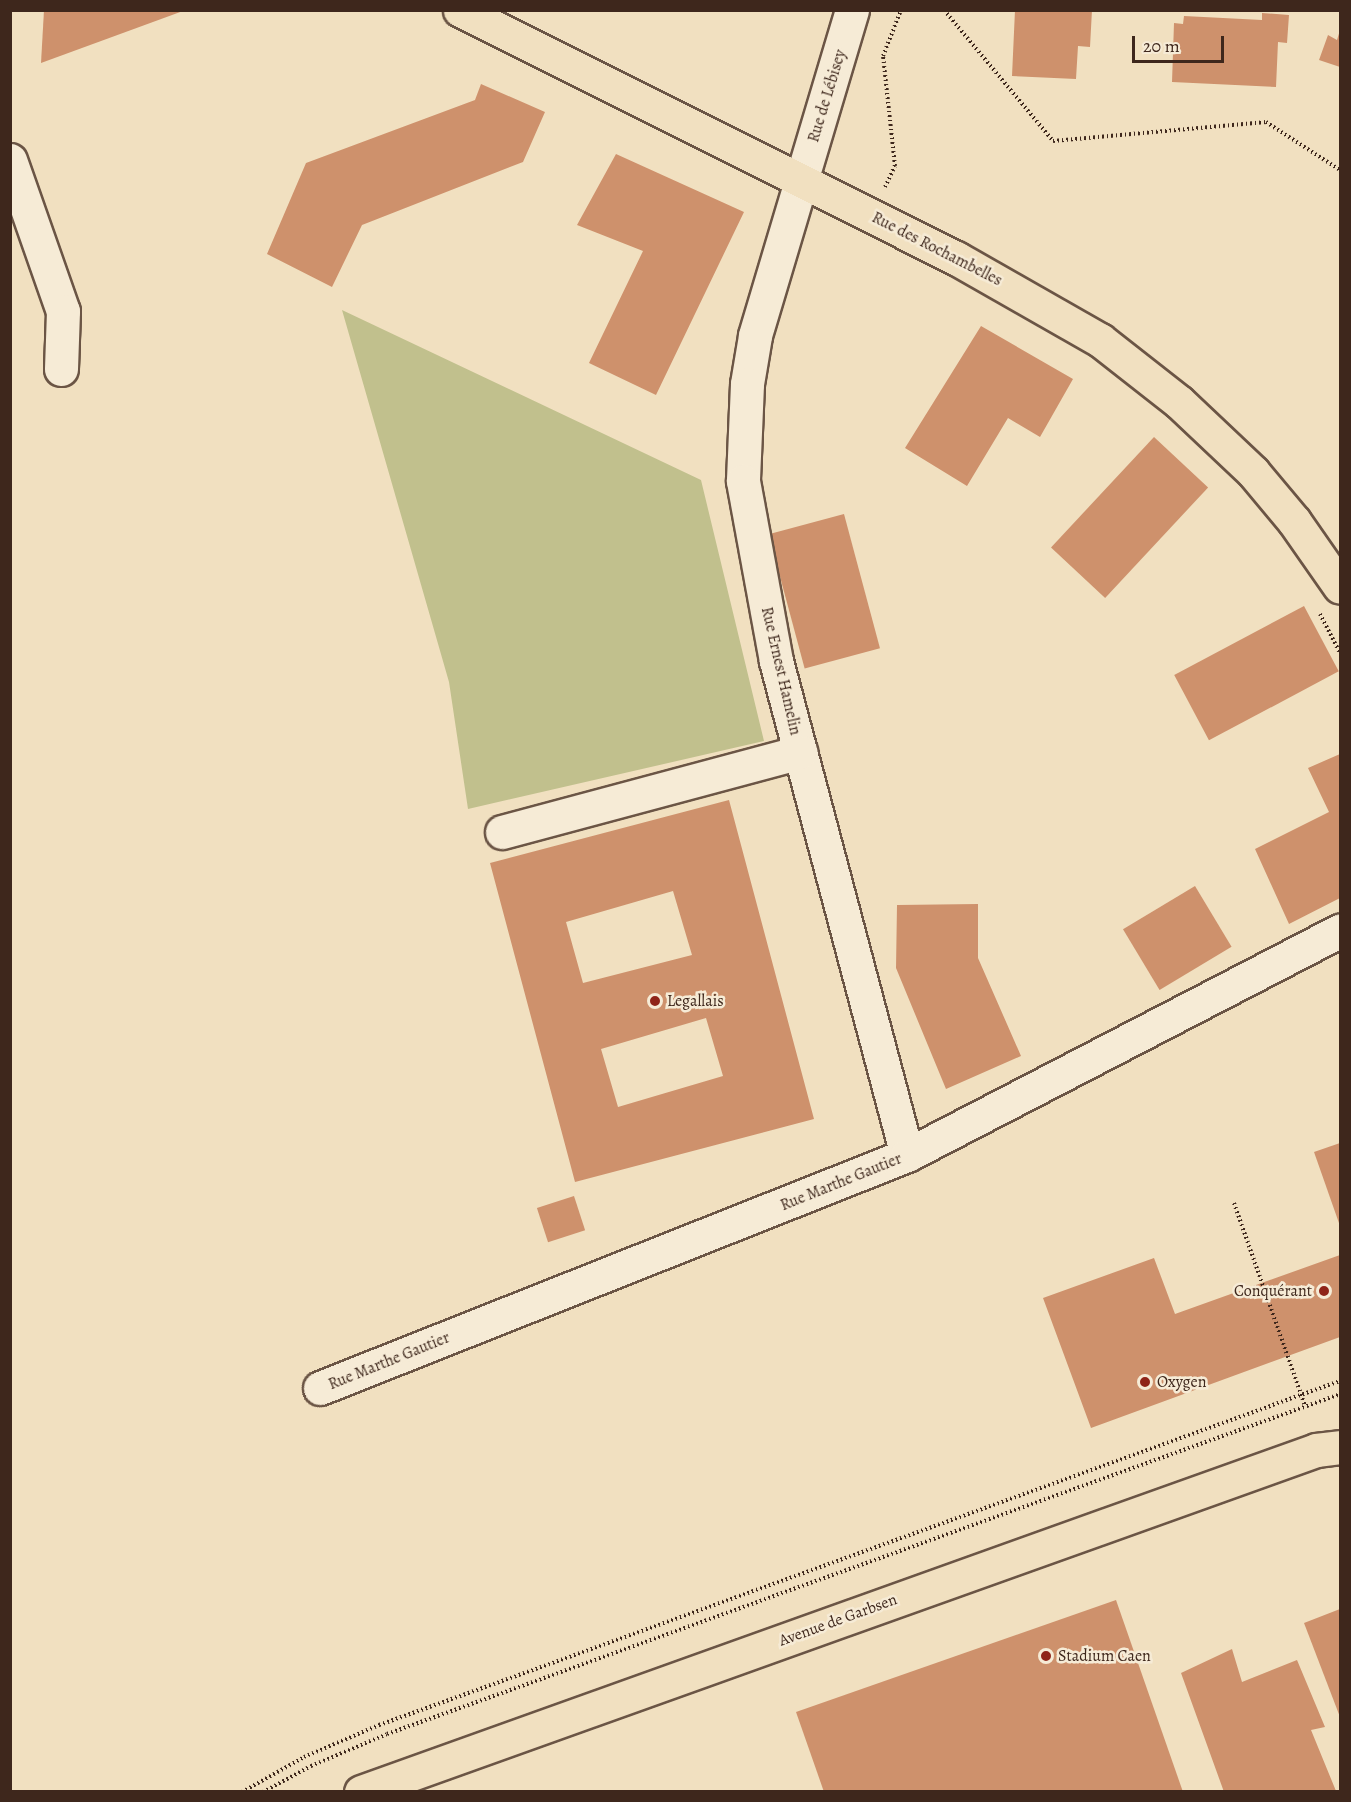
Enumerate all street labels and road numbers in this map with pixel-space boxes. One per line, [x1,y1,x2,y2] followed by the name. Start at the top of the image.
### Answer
[804,47,850,145] street label: Rue de Lébisey
[869,208,1005,290] street label: Rue des Rochambelles
[757,605,805,737] street label: Rue Ernest Hamelin
[778,1149,904,1215] street label: Rue Marthe Gautier
[326,1328,452,1394] street label: Rue Marthe Gautier
[776,1590,900,1650] street label: Avenue de Garbsen

